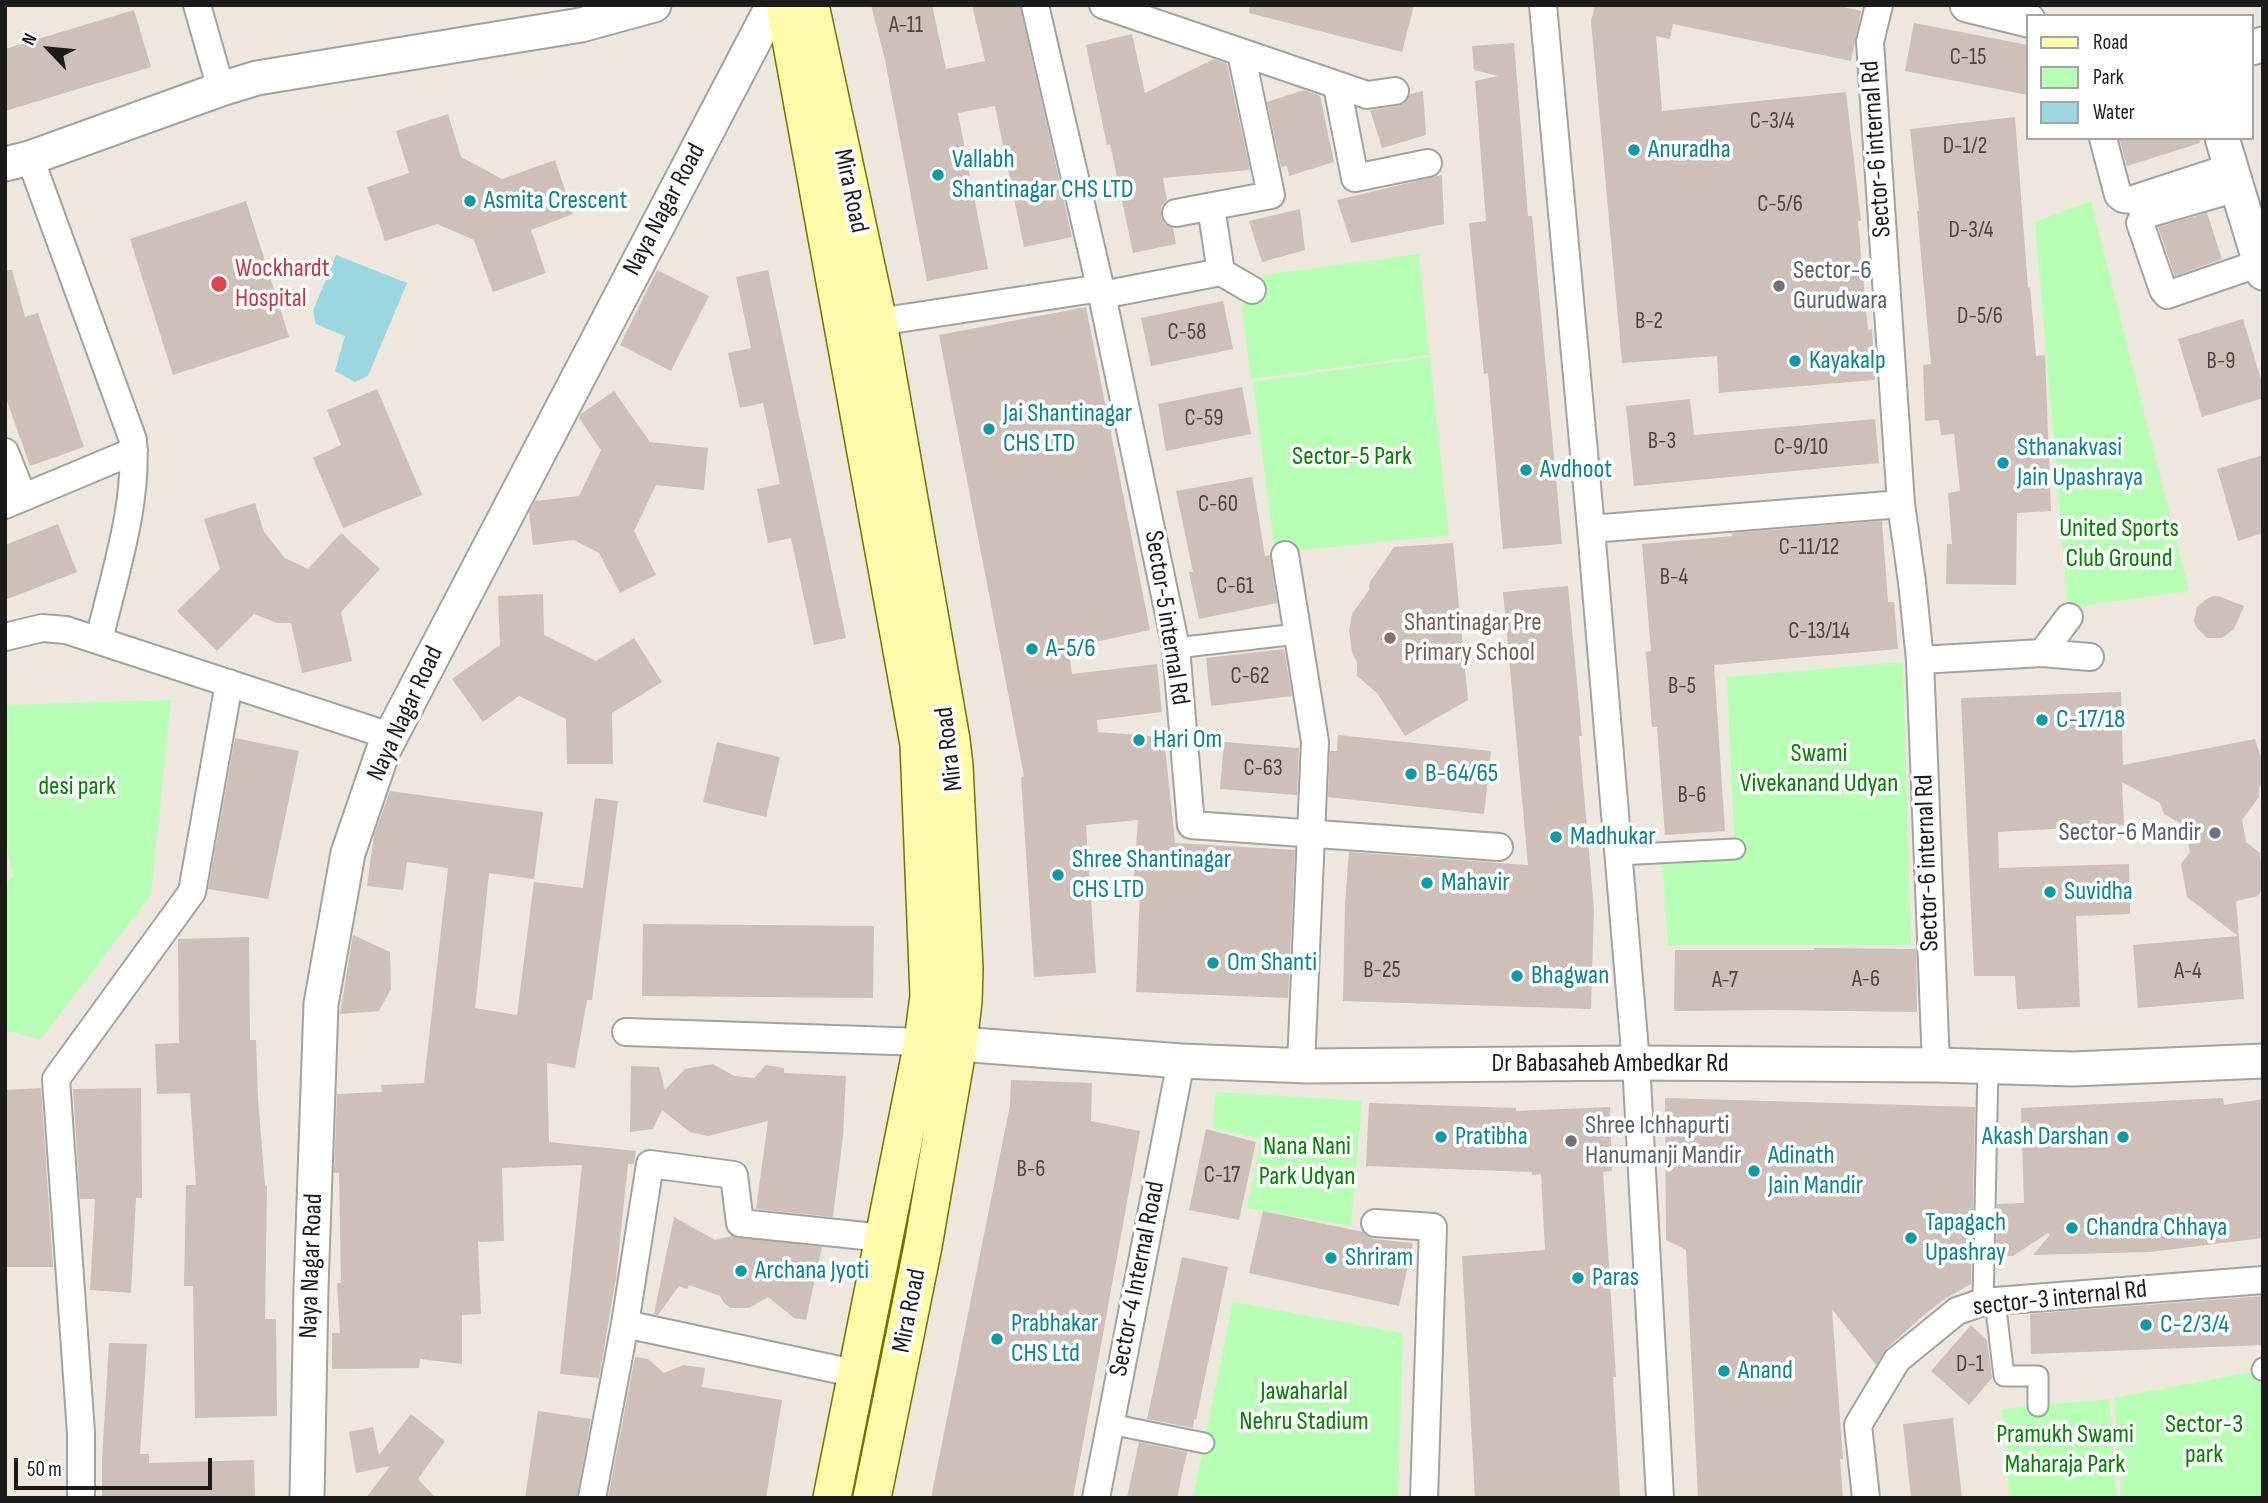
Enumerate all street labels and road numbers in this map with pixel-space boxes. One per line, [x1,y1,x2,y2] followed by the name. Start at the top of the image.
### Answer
[1855,60,1899,238] street label: Sector-6 internal Rd
[617,139,713,281] street label: Naya Nagar Road
[826,146,874,236] street label: Mira Road
[1137,529,1195,707] street label: Sector-5 internal Rd
[361,642,451,786] street label: Naya Nagar Road
[929,705,971,793] street label: Mira Road
[1909,774,1947,952] street label: Sector-6 internal Rd
[1491,1048,1729,1080] street label: Dr Babasaheb Ambedkar Rd
[1104,1179,1172,1379] street label: Sector-4 Internal Road
[294,1193,330,1339] street label: Naya Nagar Road
[887,1266,933,1356] street label: Mira Road
[1971,1274,2149,1324] street label: sector-3 internal Rd

